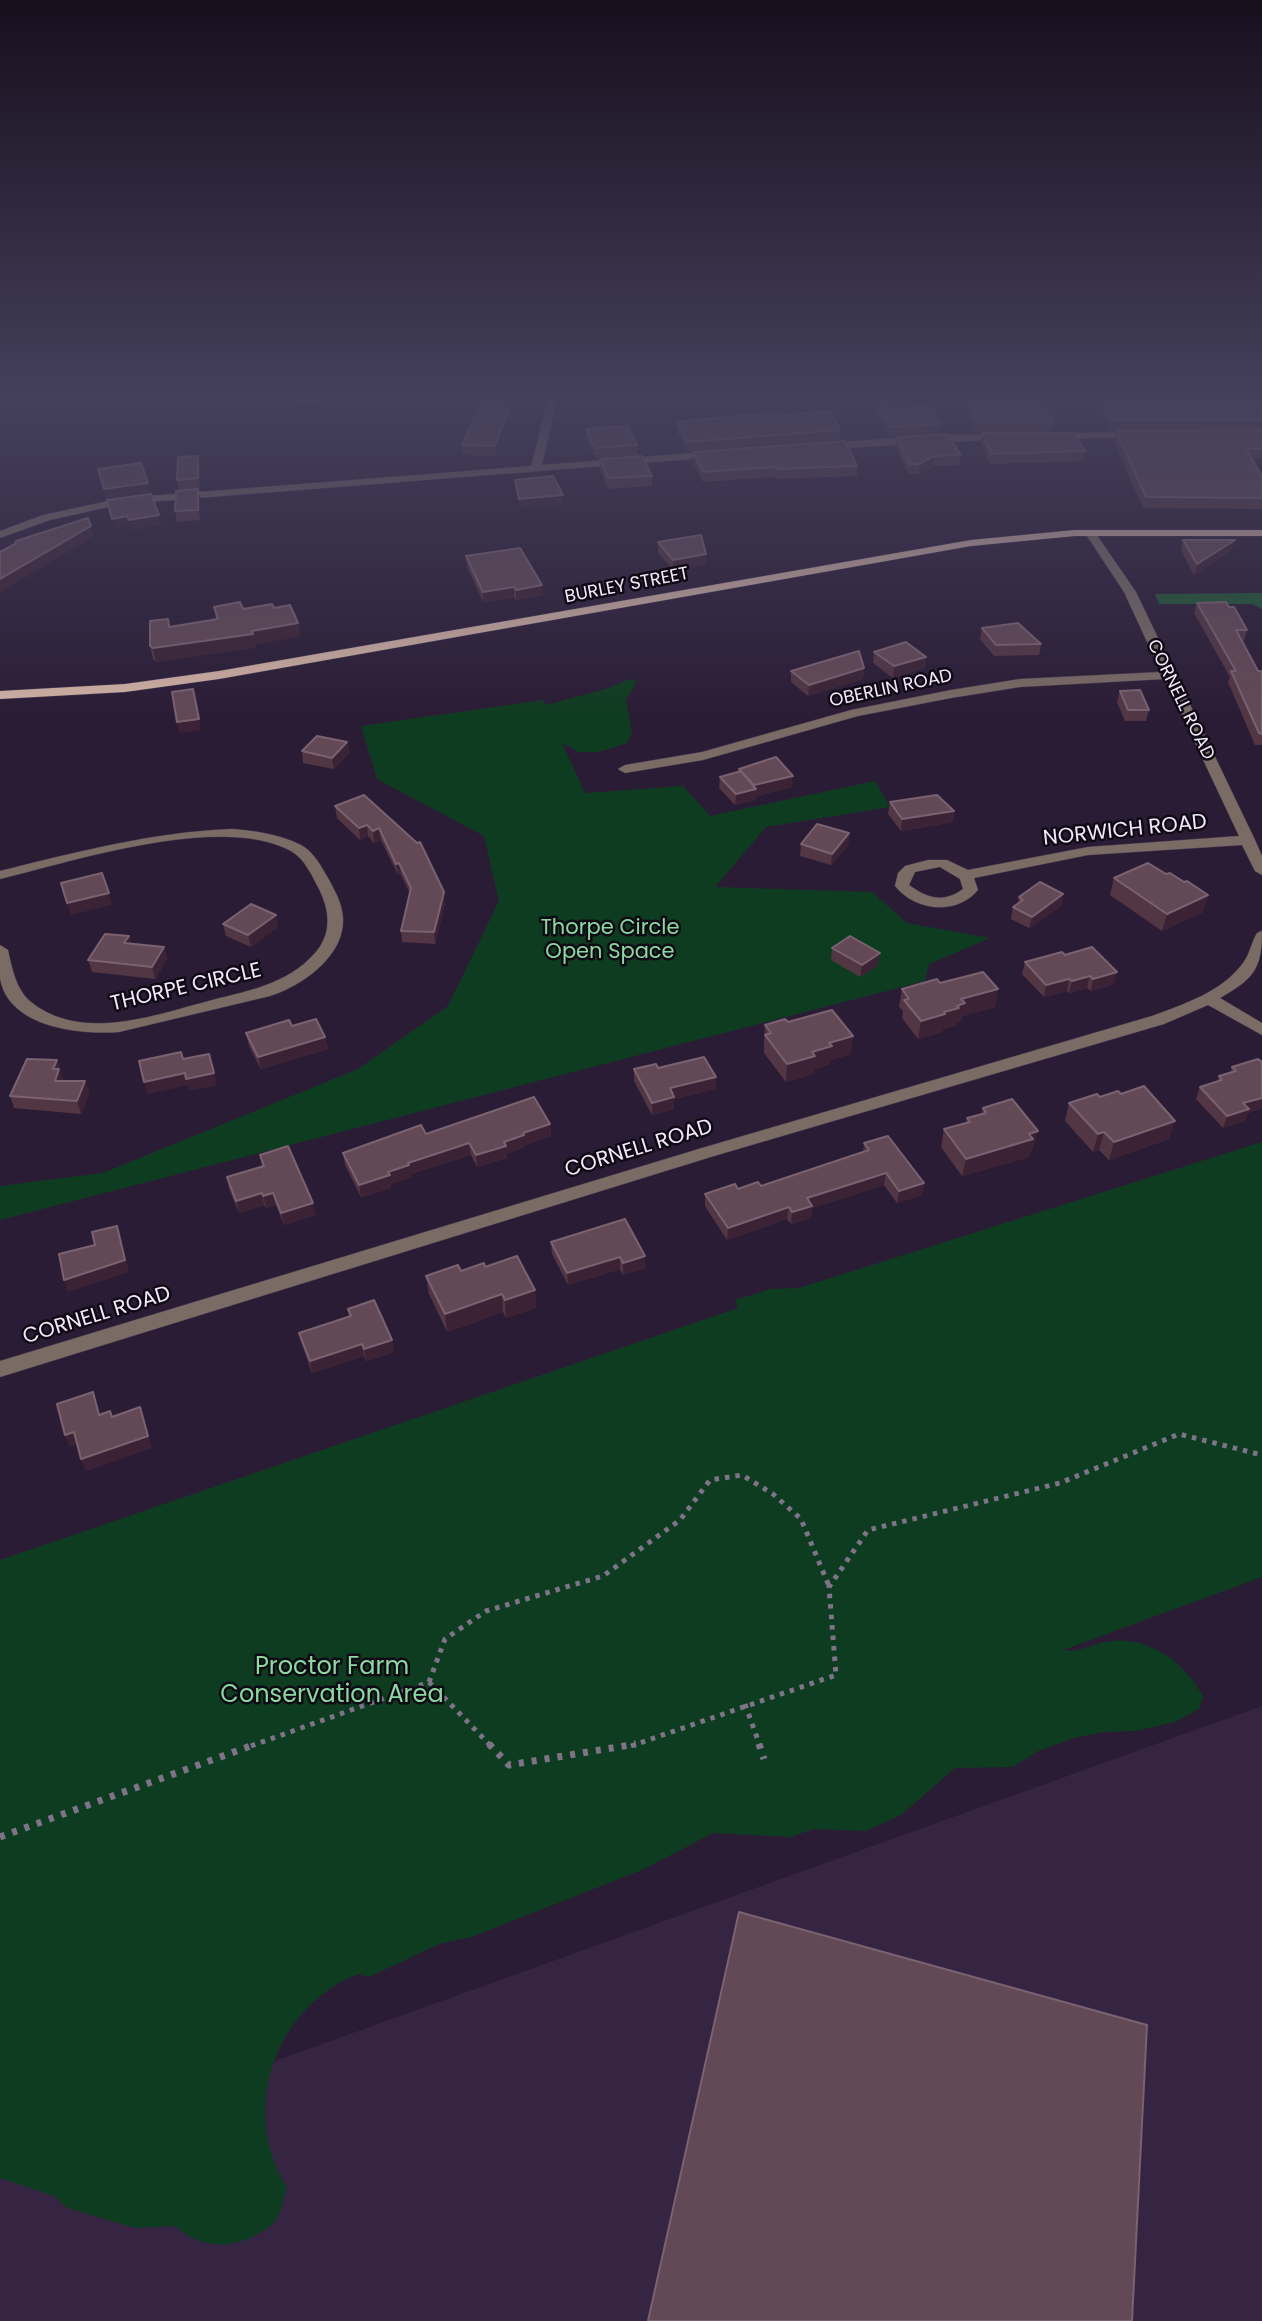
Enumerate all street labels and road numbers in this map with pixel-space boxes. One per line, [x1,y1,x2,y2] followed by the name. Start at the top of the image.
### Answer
[563,563,691,609] street label: BURLEY STREET
[1142,636,1218,764] street label: CORNELL ROAD
[828,665,954,713] street label: OBERLIN ROAD
[1042,810,1208,852] street label: NORWICH ROAD
[108,958,264,1018] street label: THORPE CIRCLE
[562,1115,716,1183] street label: CORNELL ROAD
[20,1282,174,1350] street label: CORNELL ROAD

